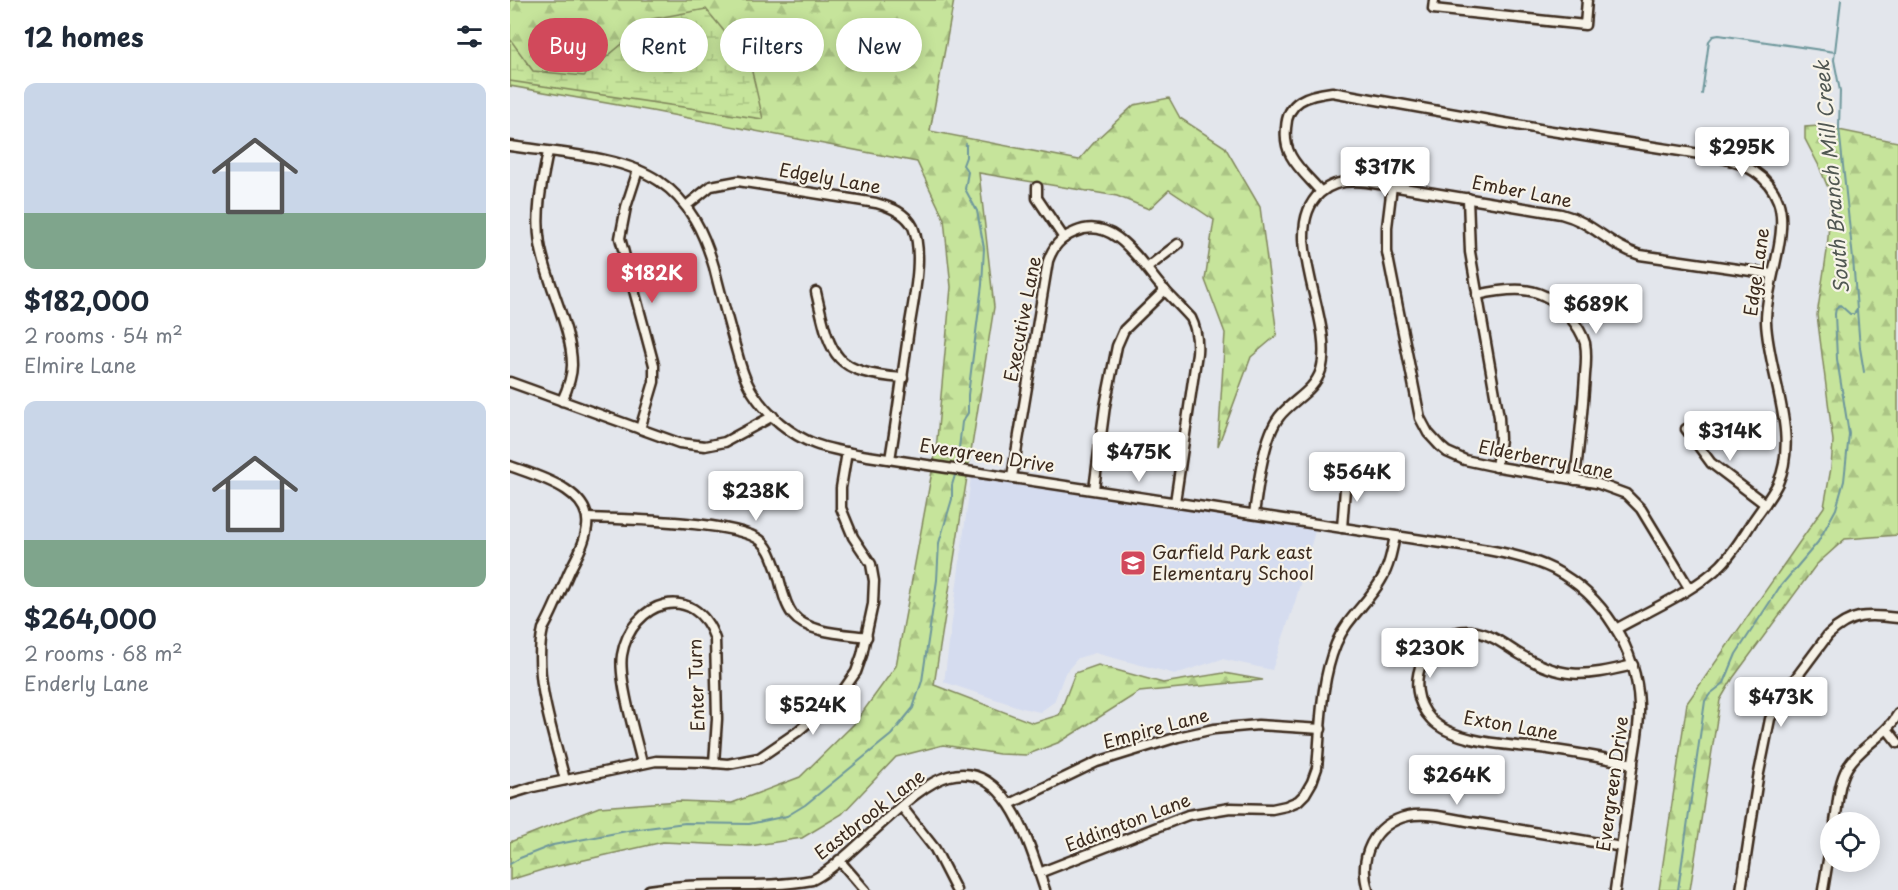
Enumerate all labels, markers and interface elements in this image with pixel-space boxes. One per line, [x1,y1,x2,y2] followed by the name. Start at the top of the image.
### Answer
[24,17,144,56] text: 12 homes
[528,18,608,72] chip: Buy
[620,18,708,72] chip: Rent
[720,18,824,72] chip: Filters
[836,18,922,72] chip: New
[453,20,486,53] icon: filters
[1806,58,1856,295] water label: South Branch Mill Creek
[201,122,309,230] icon: home
[1700,127,1784,178] pin: $295K
[1709,131,1775,161] text: $295K
[1343,147,1427,198] pin: $317K
[1355,151,1415,181] text: $317K
[777,155,883,200] street label: Edgely Lane
[1470,168,1575,213] street label: Ember Lane
[1736,226,1775,318] street label: Edge Lane
[610,253,694,304] pin: $182K
[996,253,1047,384] street label: Executive Lane
[621,257,683,287] text: $182K
[24,281,149,320] text: $182,000
[1554,284,1638,335] pin: $689K
[1563,288,1629,318] text: $689K
[24,320,183,350] text: 2 rooms · 54 m²
[24,350,136,380] text: Elmire Lane
[1688,411,1772,462] pin: $314K
[1698,415,1762,445] text: $314K
[918,431,1057,479] street label: Evergreen Drive
[1097,432,1181,483] pin: $475K
[1476,432,1616,485] street label: Elderberry Lane
[1107,436,1171,466] text: $475K
[201,440,309,548] icon: home
[1315,452,1399,503] pin: $564K
[1323,456,1391,486] text: $564K
[714,471,798,522] pin: $238K
[722,475,790,505] text: $238K
[1152,538,1314,586] place label: Garfield Park east Elementary School
[1118,548,1148,578] school or university icon: Garfield Park east Elementary School
[24,599,157,638] text: $264,000
[1388,628,1472,679] pin: $230K
[1395,632,1465,662] text: $230K
[24,638,183,668] text: 2 rooms · 68 m²
[680,638,711,732] street label: Enter Turn
[24,668,149,698] text: Enderly Lane
[1739,677,1823,728] pin: $473K
[1748,681,1814,711] text: $473K
[771,685,855,736] pin: $524K
[780,689,846,719] text: $524K
[1099,700,1212,755] street label: Empire Lane
[1462,703,1561,746] street label: Exton Lane
[1589,714,1634,853] street label: Evergreen Drive
[1415,755,1499,806] pin: $264K
[1423,759,1491,789] text: $264K
[808,762,930,866] street label: Eastbrook Lane
[1061,785,1194,858] street label: Eddington Lane
[1820,812,1880,872] map controls
[1820,812,1880,872] button: locate

